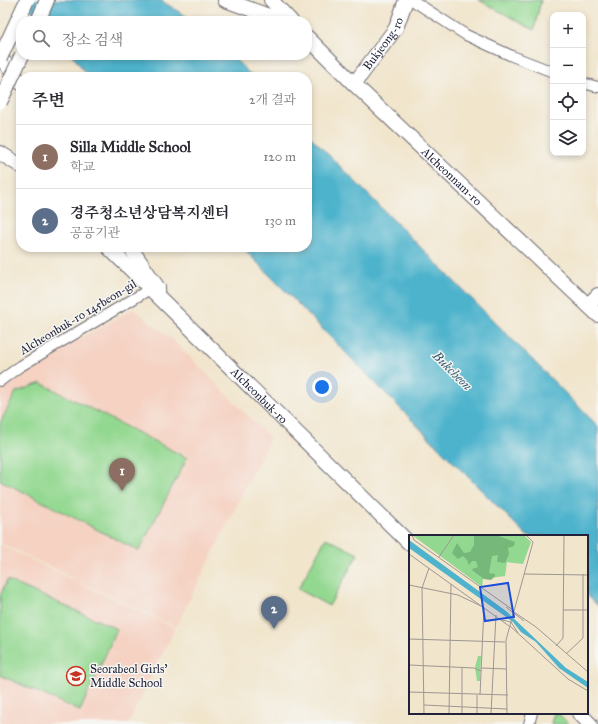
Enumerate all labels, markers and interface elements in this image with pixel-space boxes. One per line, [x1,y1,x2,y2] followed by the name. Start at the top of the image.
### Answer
[550,12,586,156] map controls
[550,12,586,48] button: +
[360,15,406,73] street label: Bukjeong-ro
[16,16,312,60] search box
[30,27,52,49] icon: search
[62,31,123,49] text: 장소 검색
[550,48,586,84] button: −
[550,84,586,120] button: locate
[32,90,65,111] text: 주변
[249,92,296,108] text: 2개 결과
[550,120,586,156] button: layers
[70,138,191,156] text: Silla Middle School
[418,144,485,208] street label: Alcheonnam-ro
[42,149,48,165] text: 1
[263,149,296,165] text: 120 m
[70,159,95,175] text: 학교
[70,204,229,222] text: 경주청소년상담복지센터
[42,213,48,229] text: 2
[264,213,296,229] text: 130 m
[70,225,120,241] text: 공공기관
[16,276,140,359] street label: Alcheonbuk-ro 145beon-gil
[428,347,475,394] water label: Bukcheon
[227,364,290,427] street label: Alcheonbuk-ro
[312,377,332,397] your location
[109,458,135,491] pin: 1
[409,535,588,714] inset map
[261,596,287,629] pin: 2
[90,662,167,690] place label: Seorabeol Girls’ Middle School
[65,665,87,687] school or university icon: Seorabeol Girls’ Middle School

